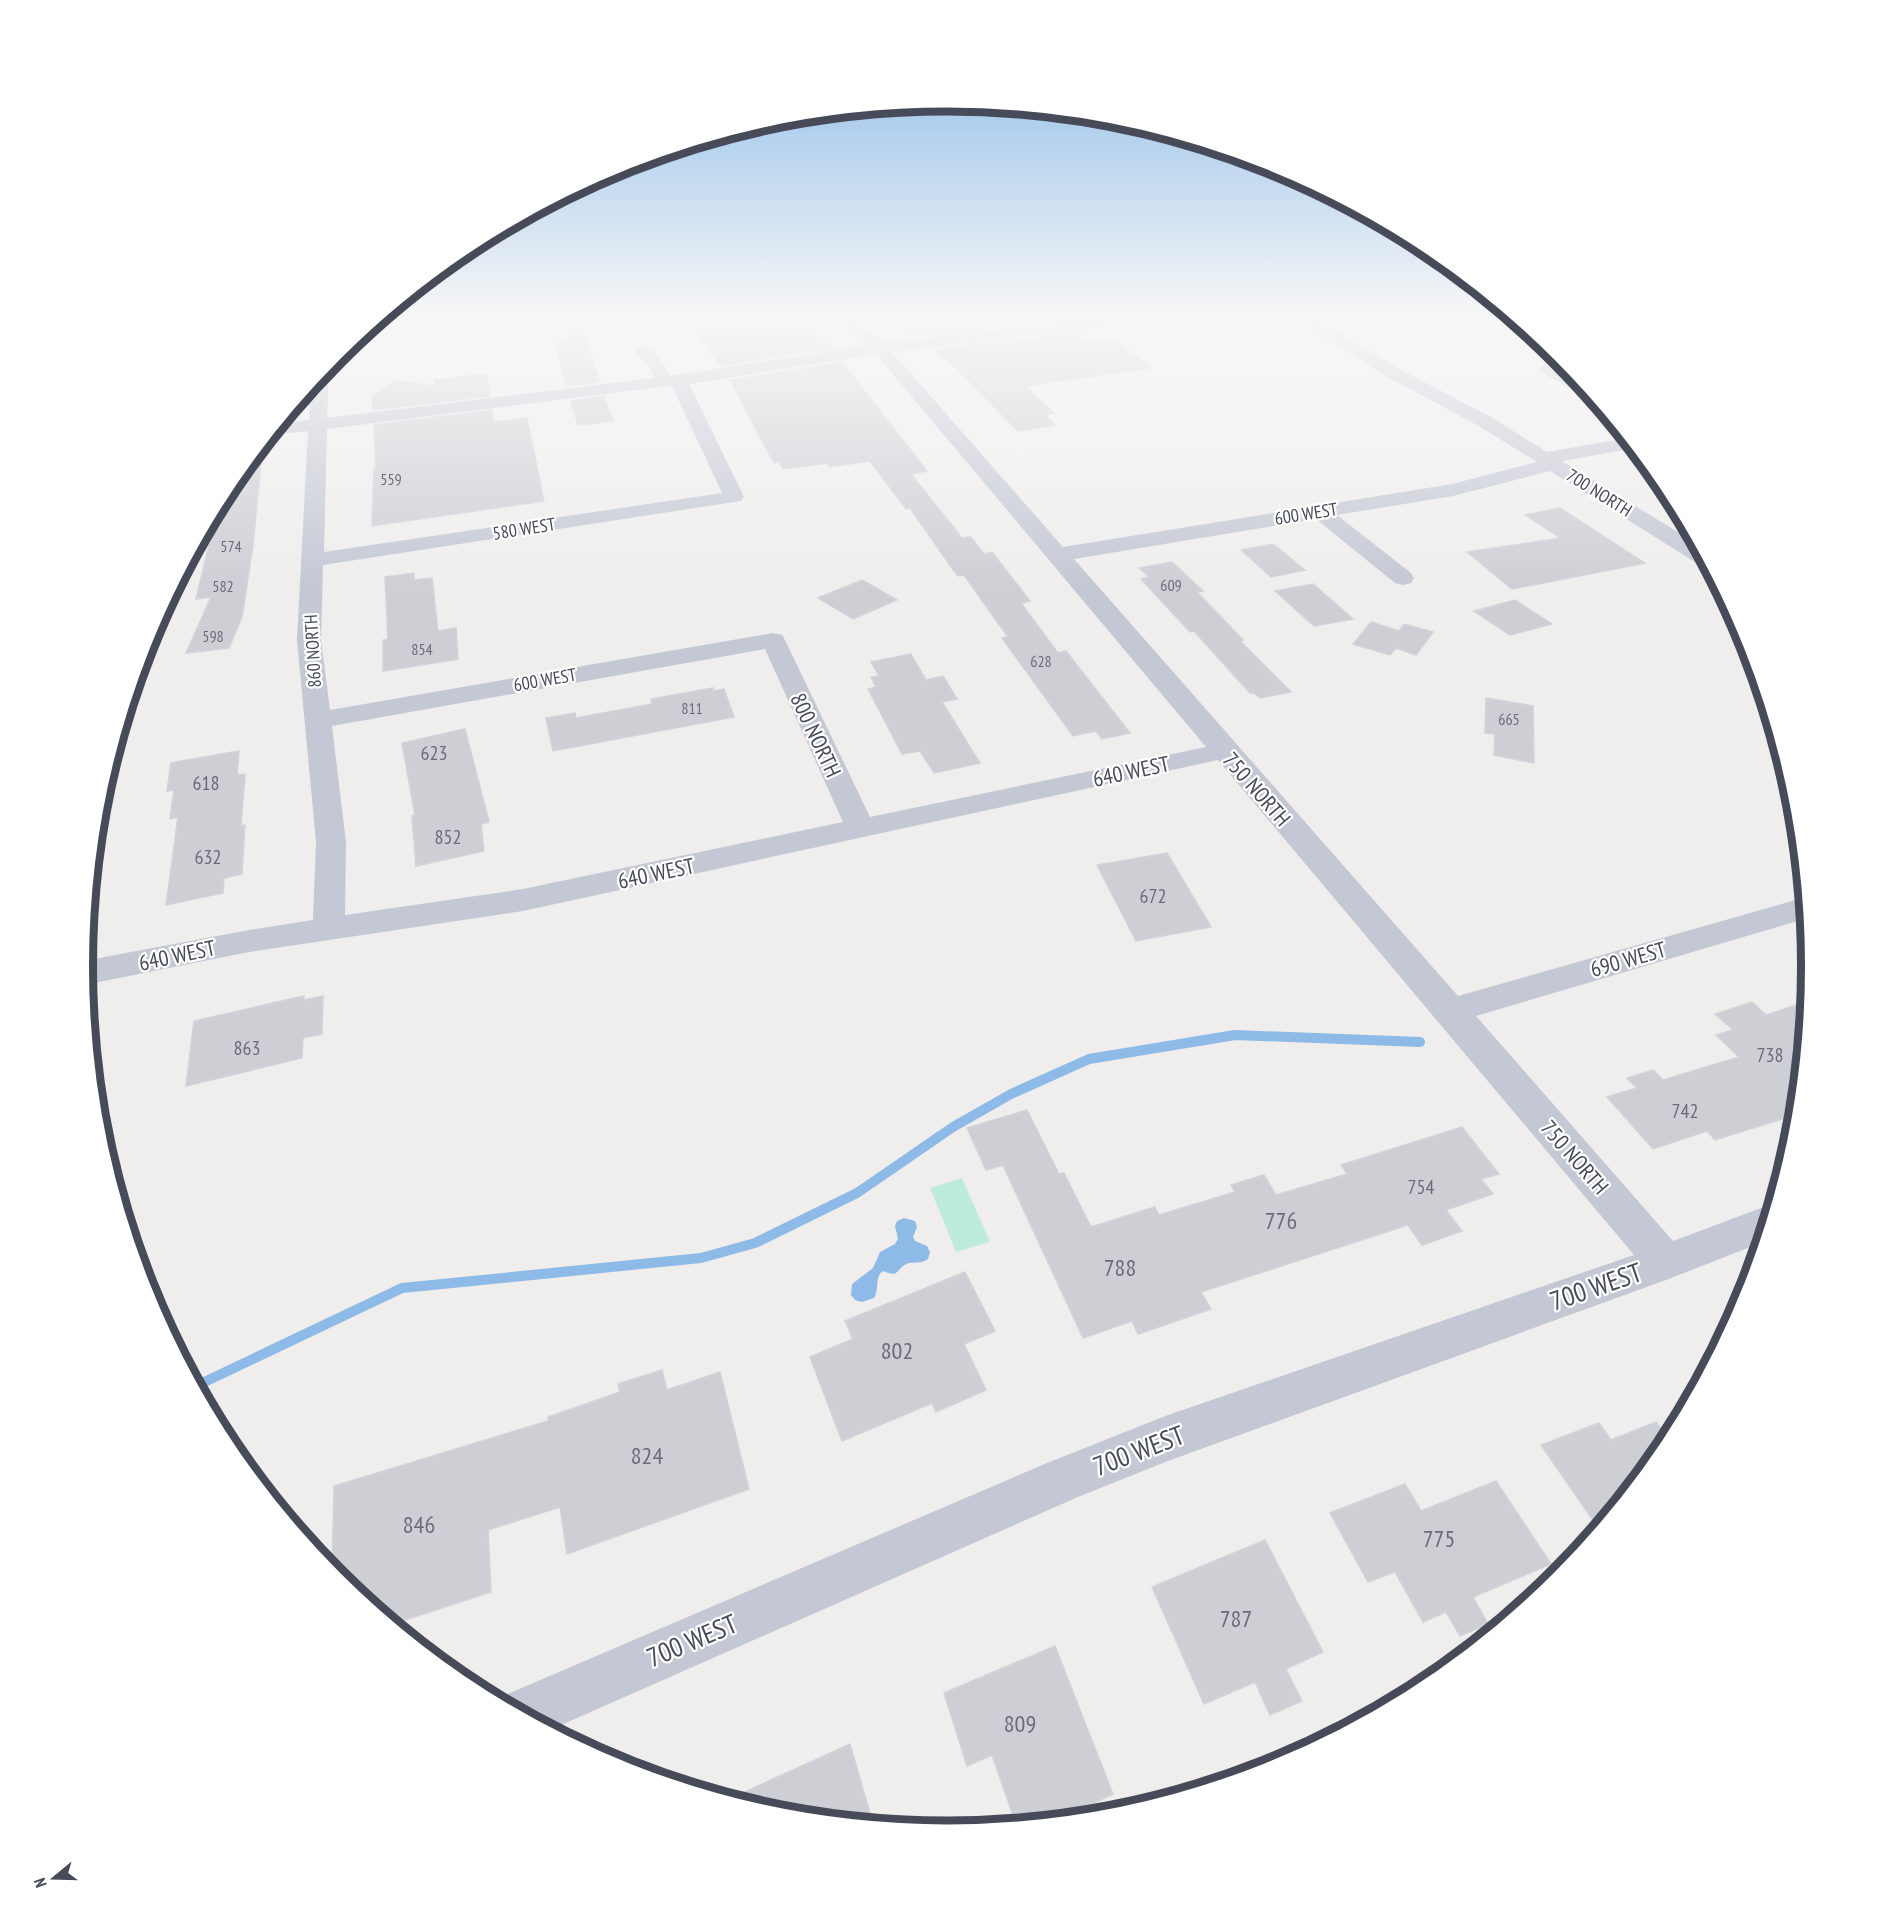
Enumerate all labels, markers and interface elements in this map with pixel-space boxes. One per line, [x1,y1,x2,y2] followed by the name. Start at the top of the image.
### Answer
[1562,463,1636,522] street label: 700 NORTH
[380,469,402,489] house number: 559
[1273,497,1339,530] street label: 600 WEST
[491,512,557,545] street label: 580 WEST
[220,536,242,556] house number: 574
[1160,575,1182,595] house number: 609
[212,576,234,596] house number: 582
[299,614,326,688] street label: 860 NORTH
[202,626,224,646] house number: 598
[411,639,433,659] house number: 854
[1030,651,1052,671] house number: 628
[512,663,578,696] street label: 600 WEST
[784,689,848,781] street label: 800 NORTH
[681,698,703,718] house number: 811
[1498,709,1520,729] house number: 665
[421,740,448,766] house number: 623
[1217,746,1297,832] street label: 750 NORTH
[1090,749,1172,793] street label: 640 WEST
[193,770,220,796] house number: 618
[435,824,462,850] house number: 852
[195,844,222,870] house number: 632
[615,851,697,895] street label: 640 WEST
[1140,883,1167,909] house number: 672
[136,933,218,977] street label: 640 WEST
[1587,935,1669,983] street label: 690 WEST
[234,1035,261,1061] house number: 863
[1757,1042,1784,1068] house number: 738
[1672,1098,1699,1124] house number: 742
[1535,1114,1615,1200] street label: 750 NORTH
[1408,1174,1435,1200] house number: 754
[1265,1205,1297,1236] house number: 776
[1104,1252,1136,1283] house number: 788
[1545,1254,1646,1318] street label: 700 WEST
[881,1335,913,1366] house number: 802
[1088,1417,1189,1483] street label: 700 WEST
[631,1440,663,1471] house number: 824
[403,1509,435,1540] house number: 846
[1423,1523,1455,1554] house number: 775
[1220,1603,1252,1634] house number: 787
[641,1606,742,1674] street label: 700 WEST
[1004,1708,1036,1739] house number: 809
[24,1848,84,1908] north arrow
[29,1876,51,1890] text: N

